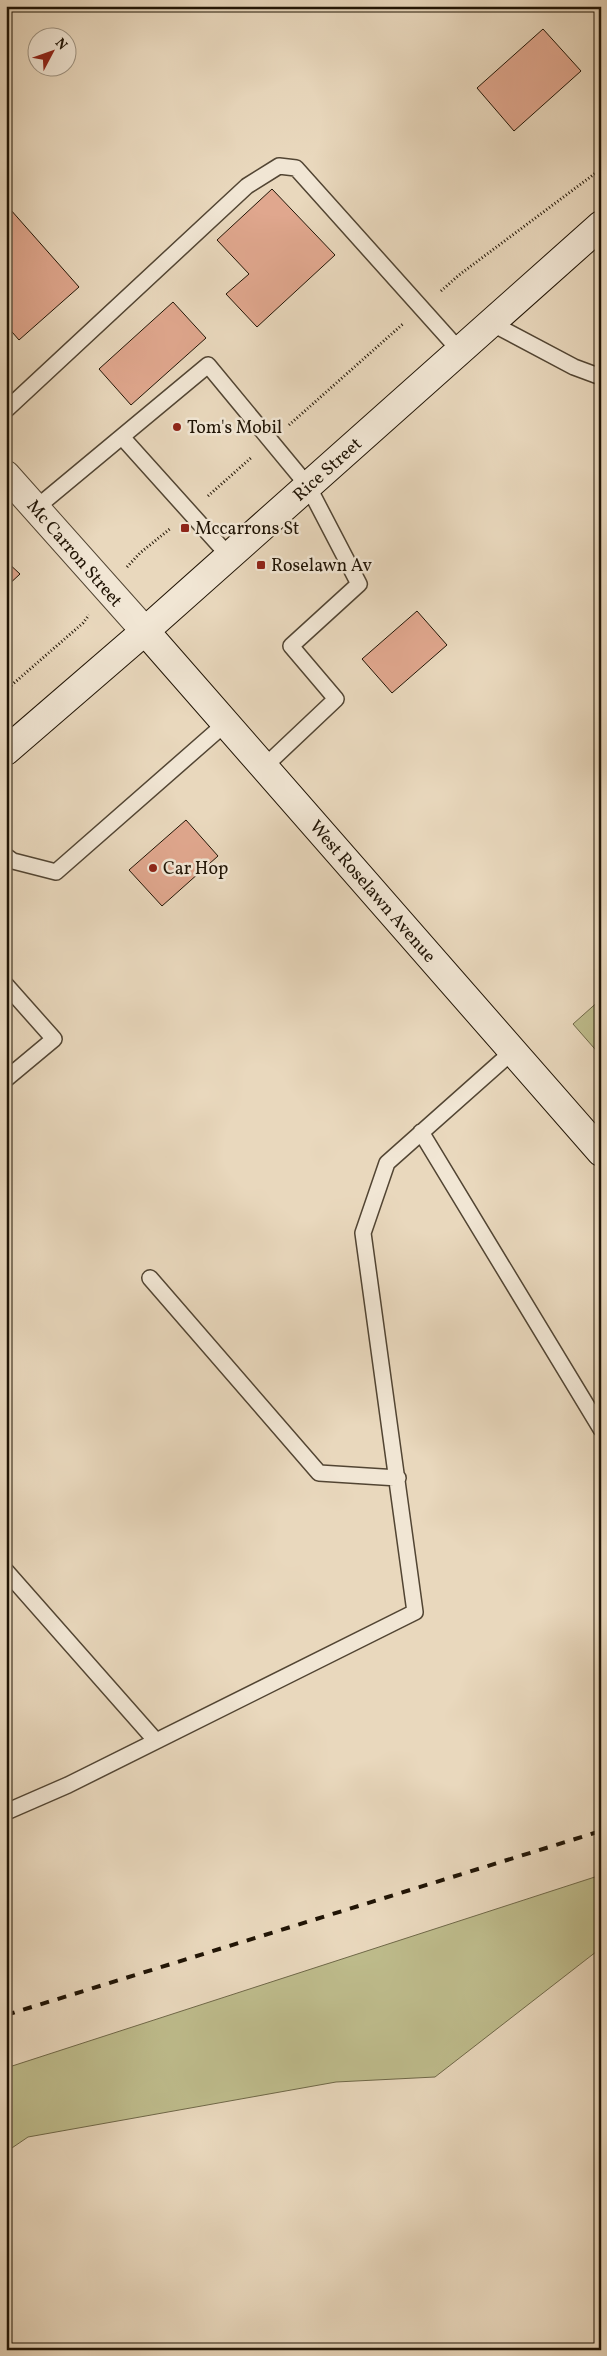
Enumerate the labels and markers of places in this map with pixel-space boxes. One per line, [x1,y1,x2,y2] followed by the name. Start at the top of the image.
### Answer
[187,416,282,441] place label: Tom's Mobil
[171,421,183,433] marker: Tom's Mobil
[195,517,299,542] place label: Mccarrons St
[179,522,191,534] marker: Mccarrons St
[271,554,372,579] place label: Roselawn Av
[255,559,267,571] marker: Roselawn Av
[163,857,228,882] place label: Car Hop
[147,862,159,874] marker: Car Hop

